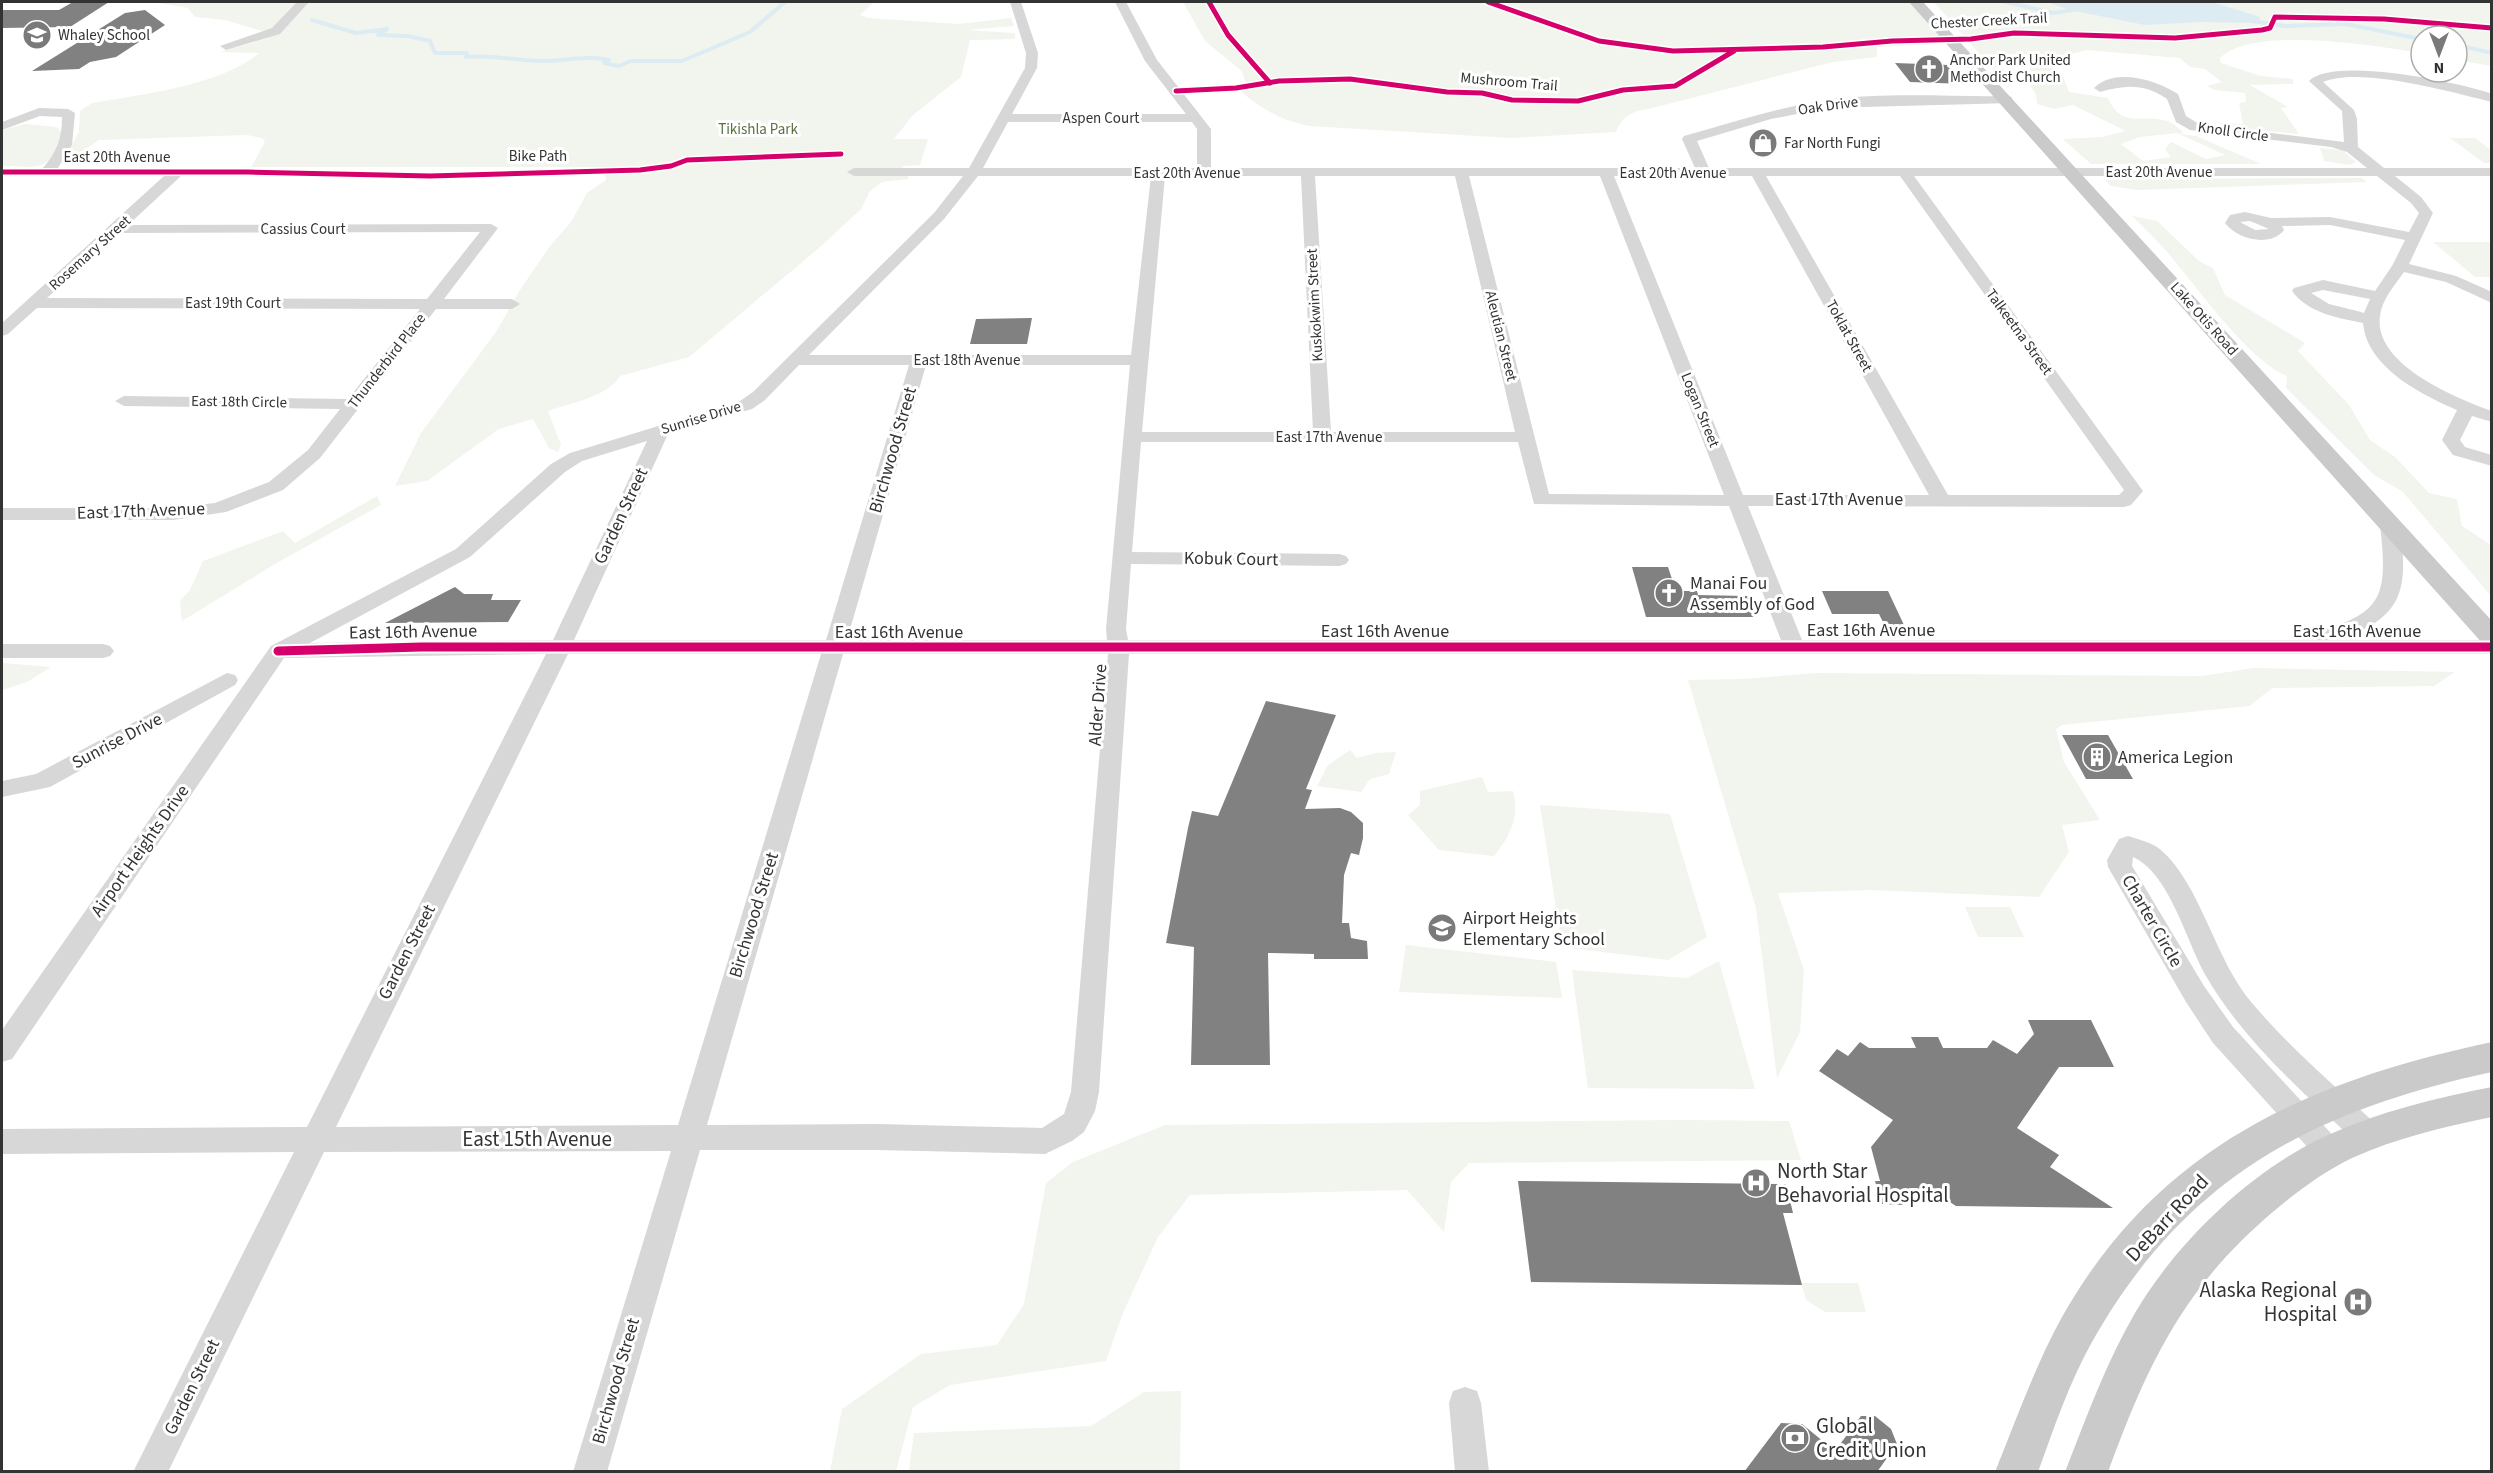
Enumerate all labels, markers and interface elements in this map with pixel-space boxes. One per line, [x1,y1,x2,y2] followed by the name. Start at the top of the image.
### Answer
[1930,7,2048,35] street label: Chester Creek Trail
[21,19,53,51] school or university icon: Whaley School
[2409,24,2469,84] north arrow
[58,25,150,46] place label: Whaley School
[1950,50,2071,88] place label: Anchor Park United Methodist Church
[1913,53,1945,85] church icon: Anchor Park United Methodist Church
[2434,57,2444,79] text: N
[1460,67,1559,97] street label: Mushroom Trail
[1797,91,1859,121] street label: Oak Drive
[1063,108,1139,129] street label: Aspen Court
[2196,117,2270,147] street label: Knoll Circle
[718,119,798,140] park label: Tikishla Park
[1747,127,1779,159] shop icon: Far North Fungi
[1784,133,1881,154] place label: Far North Fungi
[509,146,567,167] street label: Bike Path
[64,147,170,168] street label: East 20th Avenue
[2106,162,2212,183] street label: East 20th Avenue
[1134,163,1240,184] street label: East 20th Avenue
[1620,163,1726,184] street label: East 20th Avenue
[45,211,135,295] street label: Rosemary Street
[261,219,345,240] street label: Cassius Court
[1302,248,1328,362] street label: Kuskokwim Street
[2165,278,2243,360] street label: Lake Otis Road
[1981,285,2057,379] street label: Talkeetna Street
[1480,288,1522,384] street label: Aleutian Street
[185,293,281,314] street label: East 19th Court
[1821,296,1877,376] street label: Toklat Street
[343,309,431,413] street label: Thunderbird Place
[914,350,1020,371] street label: East 18th Avenue
[1675,369,1725,451] street label: Logan Street
[863,384,923,516] street label: Birchwood Street
[191,391,287,413] street label: East 18th Circle
[658,396,744,440] street label: Sunrise Drive
[1276,427,1382,448] street label: East 17th Avenue
[588,464,654,568] street label: Garden Street
[1775,487,1903,512] street label: East 17th Avenue
[76,496,206,526] street label: East 17th Avenue
[1184,546,1278,572] street label: Kobuk Court
[1690,571,1815,617] place label: Manai Fou Assembly of God
[1653,577,1685,609] church icon: Manai Fou Assembly of God
[349,618,477,646] street label: East 16th Avenue
[1807,618,1935,643] street label: East 16th Avenue
[1321,619,1449,644] street label: East 16th Avenue
[2293,619,2421,644] street label: East 16th Avenue
[835,620,963,645] street label: East 16th Avenue
[1083,663,1113,747] street label: Alder Drive
[67,707,167,775] street label: Sunrise Drive
[2081,741,2113,773] building icon: America Legion
[2118,745,2233,770] place label: America Legion
[85,780,195,922] street label: Airport Heights Drive
[723,849,785,981] street label: Birchwood Street
[2116,870,2188,972] street label: Charter Circle
[372,900,442,1004] street label: Garden Street
[1463,906,1605,952] place label: Airport Heights Elementary School
[1426,912,1458,944] school or university icon: Airport Heights Elementary School
[462,1124,612,1154] street label: East 15th Avenue
[1777,1156,1949,1210] place label: North Star Behavorial Hospital
[1740,1167,1772,1199] hospital icon: North Star Behavorial Hospital
[2118,1168,2216,1268] street label: DeBarr Road
[2199,1275,2337,1329] place label: Alaska Regional Hospital
[2342,1286,2374,1318] hospital icon: Alaska Regional Hospital
[586,1315,646,1447] street label: Birchwood Street
[158,1335,226,1439] street label: Garden Street
[1816,1411,1927,1465] place label: Global Credit Union
[1779,1422,1811,1454] bank icon: Global Credit Union

